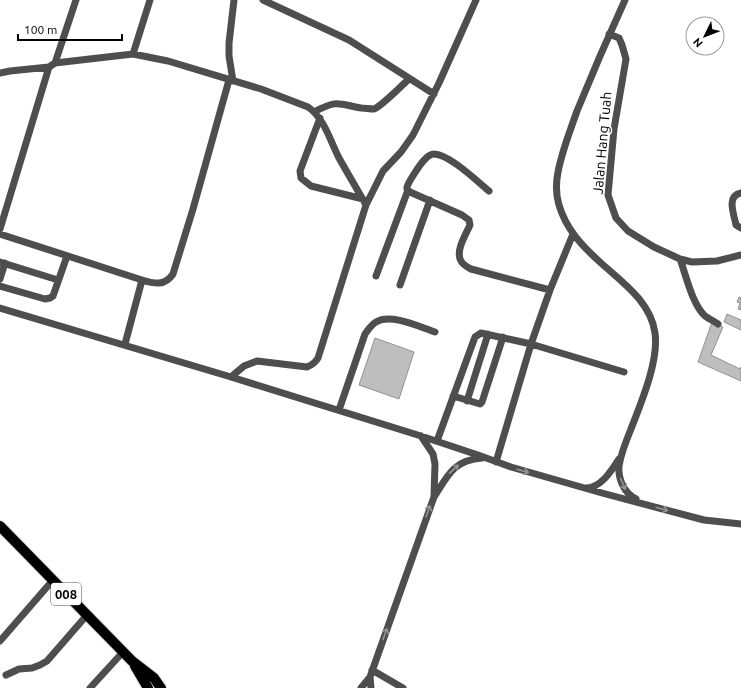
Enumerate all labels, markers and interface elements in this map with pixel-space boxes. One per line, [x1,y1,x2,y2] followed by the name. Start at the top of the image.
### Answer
[18,16,122,42] scale bar
[685,16,725,56] north arrow
[24,23,57,36] text: 100 m
[690,36,705,50] text: N
[590,91,614,195] street label: Jalan Hang Tuah
[449,464,459,473] one-way arrow
[516,467,529,475] one-way arrow
[620,478,627,490] one-way arrow
[425,506,433,518] one-way arrow
[655,506,668,513] one-way arrow
[51,583,81,605] road number: 008
[382,627,389,640] one-way arrow

